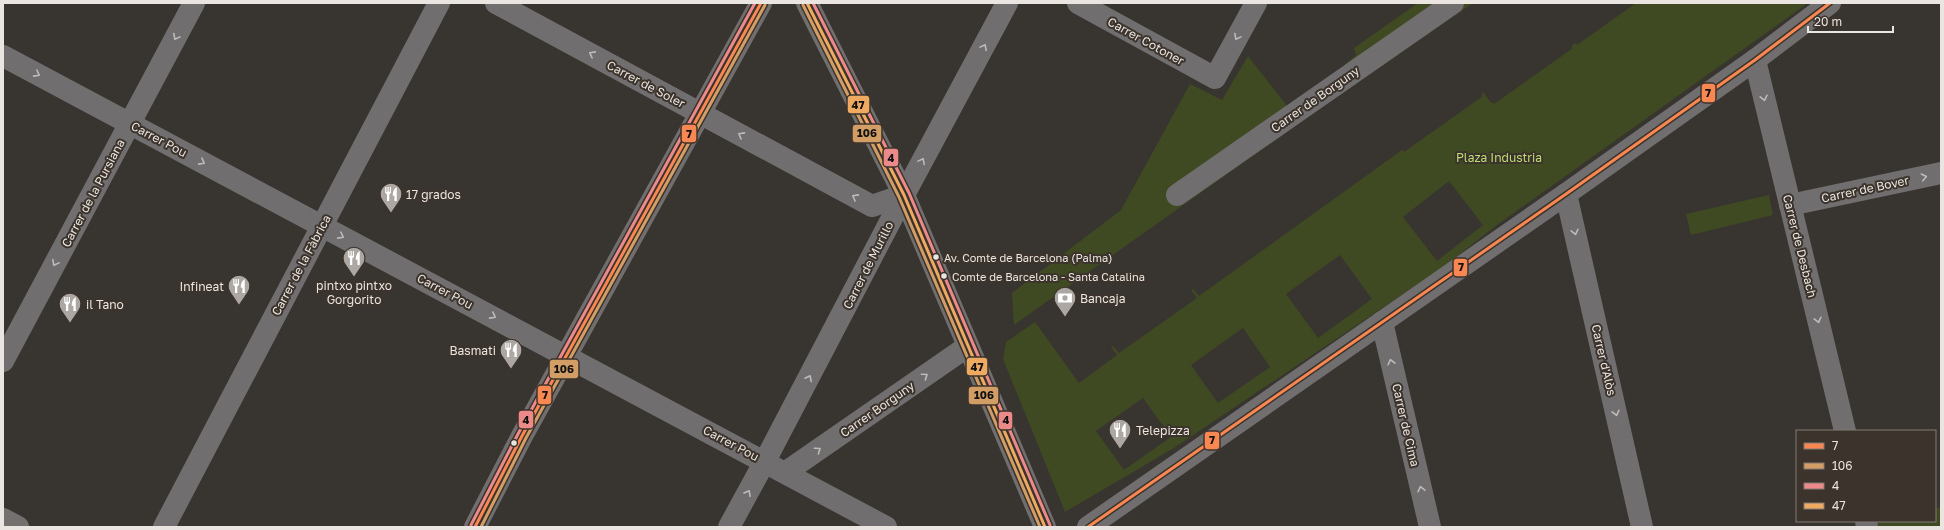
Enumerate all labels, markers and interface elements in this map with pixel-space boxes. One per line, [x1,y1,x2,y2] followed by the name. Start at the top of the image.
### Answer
[1808,8,1893,34] scale bar
[1105,14,1187,68] street label: Carrer Cotoner
[1814,14,1842,29] text: 20 m
[173,33,181,41] one-way arrow
[1235,33,1242,41] one-way arrow
[979,43,987,51] one-way arrow
[589,52,596,59] one-way arrow
[604,57,688,111] street label: Carrer de Soler
[1268,63,1362,135] street label: Carrer de Borguny
[33,69,41,77] one-way arrow
[1701,83,1716,103] line badge: 7
[1705,86,1711,99] text: 7
[1759,94,1768,101] one-way arrow
[847,95,870,114] line badge: 47
[852,98,864,111] text: 47
[129,118,189,160] street label: Carrer Pou
[681,124,697,143] line badge: 7
[852,124,882,143] line badge: 106
[857,126,877,139] text: 106
[686,127,692,140] text: 7
[738,132,745,139] one-way arrow
[58,136,128,250] street label: Carrer de la Pursiana
[883,148,899,167] line badge: 4
[1456,150,1542,165] park label: Plaza Industria
[888,151,895,164] text: 4
[197,157,205,164] one-way arrow
[918,158,925,165] one-way arrow
[1820,172,1911,206] street label: Carrer de Bover
[1921,174,1927,182] one-way arrow
[378,181,404,214] restaurant icon: 17 grados
[406,187,461,202] place label: 17 grados
[1780,193,1820,299] street label: Carrer de Desbach
[852,194,859,202] one-way arrow
[268,212,334,318] street label: Carrer de la Fàbrica
[839,219,897,311] street label: Carrer de Murillo
[1570,229,1578,235] one-way arrow
[337,231,344,238] one-way arrow
[341,245,367,278] restaurant icon: pintxo pintxo Gorgorito
[944,251,1112,264] place label: Av. Comte de Barcelona (Palma)
[931,252,941,262] marker: Av. Comte de Barcelona (Palma)
[1453,258,1468,277] line badge: 7
[53,259,60,266] one-way arrow
[1458,260,1464,273] text: 7
[415,270,475,312] street label: Carrer Pou
[952,270,1145,283] place label: Comte de Barcelona - Santa Catalina
[939,271,949,281] marker: Comte de Barcelona - Santa Catalina
[226,273,252,306] restaurant icon: Infineat
[316,278,392,307] place label: pintxo pintxo Gorgorito
[179,279,224,294] place label: Infineat
[1052,285,1078,318] bank icon: Bancaja
[57,291,83,324] restaurant icon: il Tano
[1080,291,1126,306] place label: Bancaja
[86,297,124,312] place label: il Tano
[489,312,496,319] one-way arrow
[1813,316,1821,323] one-way arrow
[1588,323,1620,397] street label: Carrer d'Alòs
[498,337,524,370] restaurant icon: Basmati
[450,343,496,358] place label: Basmati
[966,357,988,376] line badge: 47
[549,359,579,379] line badge: 106
[1388,359,1396,366] one-way arrow
[971,360,983,373] text: 47
[554,362,574,375] text: 106
[921,373,928,381] one-way arrow
[804,375,811,382] one-way arrow
[837,378,917,440] street label: Carrer Borguny
[1389,382,1423,468] street label: Carrer de Cima
[537,385,552,405] line badge: 7
[968,386,999,405] line badge: 106
[542,388,548,401] text: 7
[974,388,994,401] text: 106
[518,410,534,429] line badge: 4
[1611,410,1620,417] one-way arrow
[998,411,1013,430] line badge: 4
[523,413,530,426] text: 4
[1003,413,1010,426] text: 4
[1107,417,1133,450] restaurant icon: Telepizza
[701,422,761,464] street label: Carrer Pou
[1136,423,1190,438] place label: Telepizza
[1796,430,1936,522] legend
[1204,431,1220,450] line badge: 7
[1209,433,1215,446] text: 7
[509,438,519,448] unlabelled marker
[1832,438,1838,453] text: 7
[814,447,821,455] one-way arrow
[1832,458,1853,473] text: 106
[1832,478,1839,493] text: 4
[1417,486,1426,493] one-way arrow
[743,490,751,497] one-way arrow
[1832,498,1846,513] text: 47

